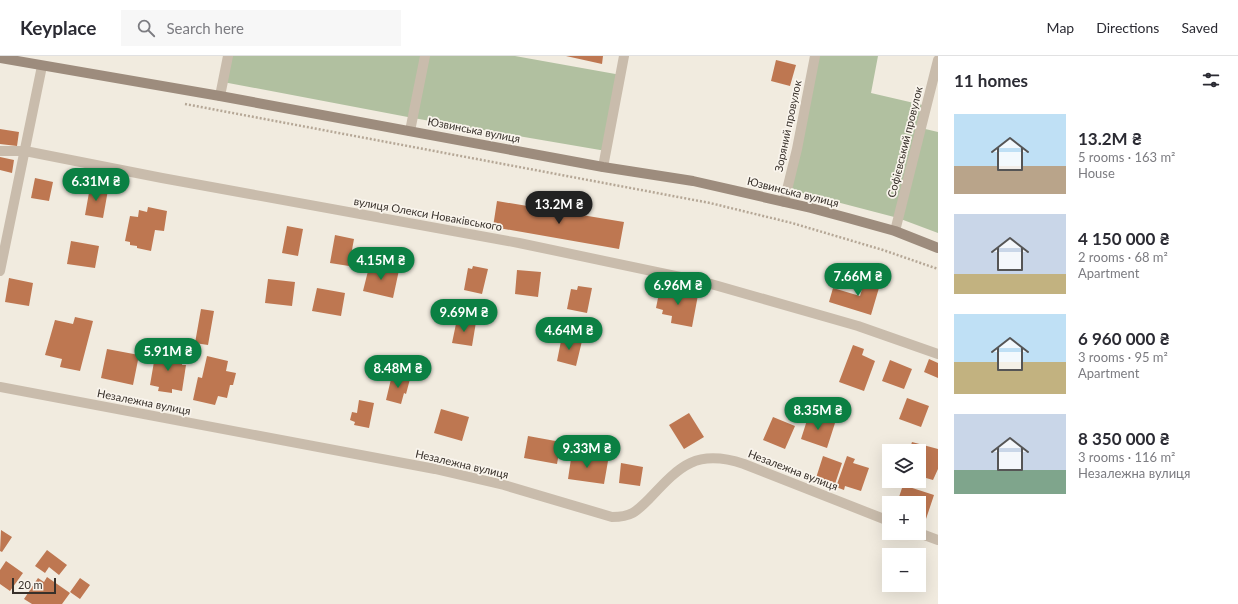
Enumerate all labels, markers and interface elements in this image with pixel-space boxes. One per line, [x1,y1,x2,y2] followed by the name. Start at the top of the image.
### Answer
[121,10,401,46] search box
[20,16,97,39] text: Keyplace
[135,17,157,39] icon: search
[167,19,244,37] text: Search here
[1047,19,1074,36] text: Map
[1096,19,1159,36] text: Directions
[1181,19,1218,36] text: Saved
[1200,69,1222,91] icon: filters
[954,70,1028,91] text: 11 homes
[771,79,804,173] street label: Зоряний провулок
[884,85,925,199] street label: Софієвський провулок
[427,114,522,145] street label: Юзвинська вулиця
[1078,128,1142,149] text: 13.2M ₴
[986,130,1034,178] icon: home
[1078,149,1175,165] text: 5 rooms · 163 m²
[1078,165,1115,181] text: House
[59,168,133,202] pin: 6.31M ₴
[71,173,121,189] text: 6.31M ₴
[746,174,840,209] street label: Юзвинська вулиця
[522,191,596,225] pin: 13.2M ₴
[353,194,503,233] street label: вулиця Олекси Новаківського
[534,196,584,212] text: 13.2M ₴
[1078,228,1170,249] text: 4 150 000 ₴
[986,230,1034,278] icon: home
[344,247,418,281] pin: 4.15M ₴
[1078,249,1168,265] text: 2 rooms · 68 m²
[356,252,406,268] text: 4.15M ₴
[821,263,895,297] pin: 7.66M ₴
[1078,265,1139,281] text: Apartment
[833,268,883,284] text: 7.66M ₴
[641,272,715,306] pin: 6.96M ₴
[653,277,703,293] text: 6.96M ₴
[427,299,501,333] pin: 9.69M ₴
[439,304,489,320] text: 9.69M ₴
[532,317,606,351] pin: 4.64M ₴
[544,322,594,338] text: 4.64M ₴
[1078,328,1170,349] text: 6 960 000 ₴
[986,330,1034,378] icon: home
[131,338,205,372] pin: 5.91M ₴
[143,343,193,359] text: 5.91M ₴
[1078,349,1168,365] text: 3 rooms · 95 m²
[361,355,435,389] pin: 8.48M ₴
[373,360,423,376] text: 8.48M ₴
[1078,365,1139,381] text: Apartment
[96,386,192,417] street label: Незалежна вулиця
[781,397,855,431] pin: 8.35M ₴
[793,402,843,418] text: 8.35M ₴
[1078,428,1170,449] text: 8 350 000 ₴
[986,430,1034,478] icon: home
[550,435,624,469] pin: 9.33M ₴
[562,440,612,456] text: 9.33M ₴
[882,444,926,592] map controls
[882,444,926,488] button: layers
[414,446,510,481] street label: Незалежна вулиця
[746,446,840,493] street label: Незалежна вулиця
[1078,449,1175,465] text: 3 rooms · 116 m²
[1078,465,1190,481] text: Незалежна вулиця
[882,496,926,540] button: +
[882,548,926,592] button: −
[12,576,56,595] scale bar
[18,578,43,591] text: 20 m

